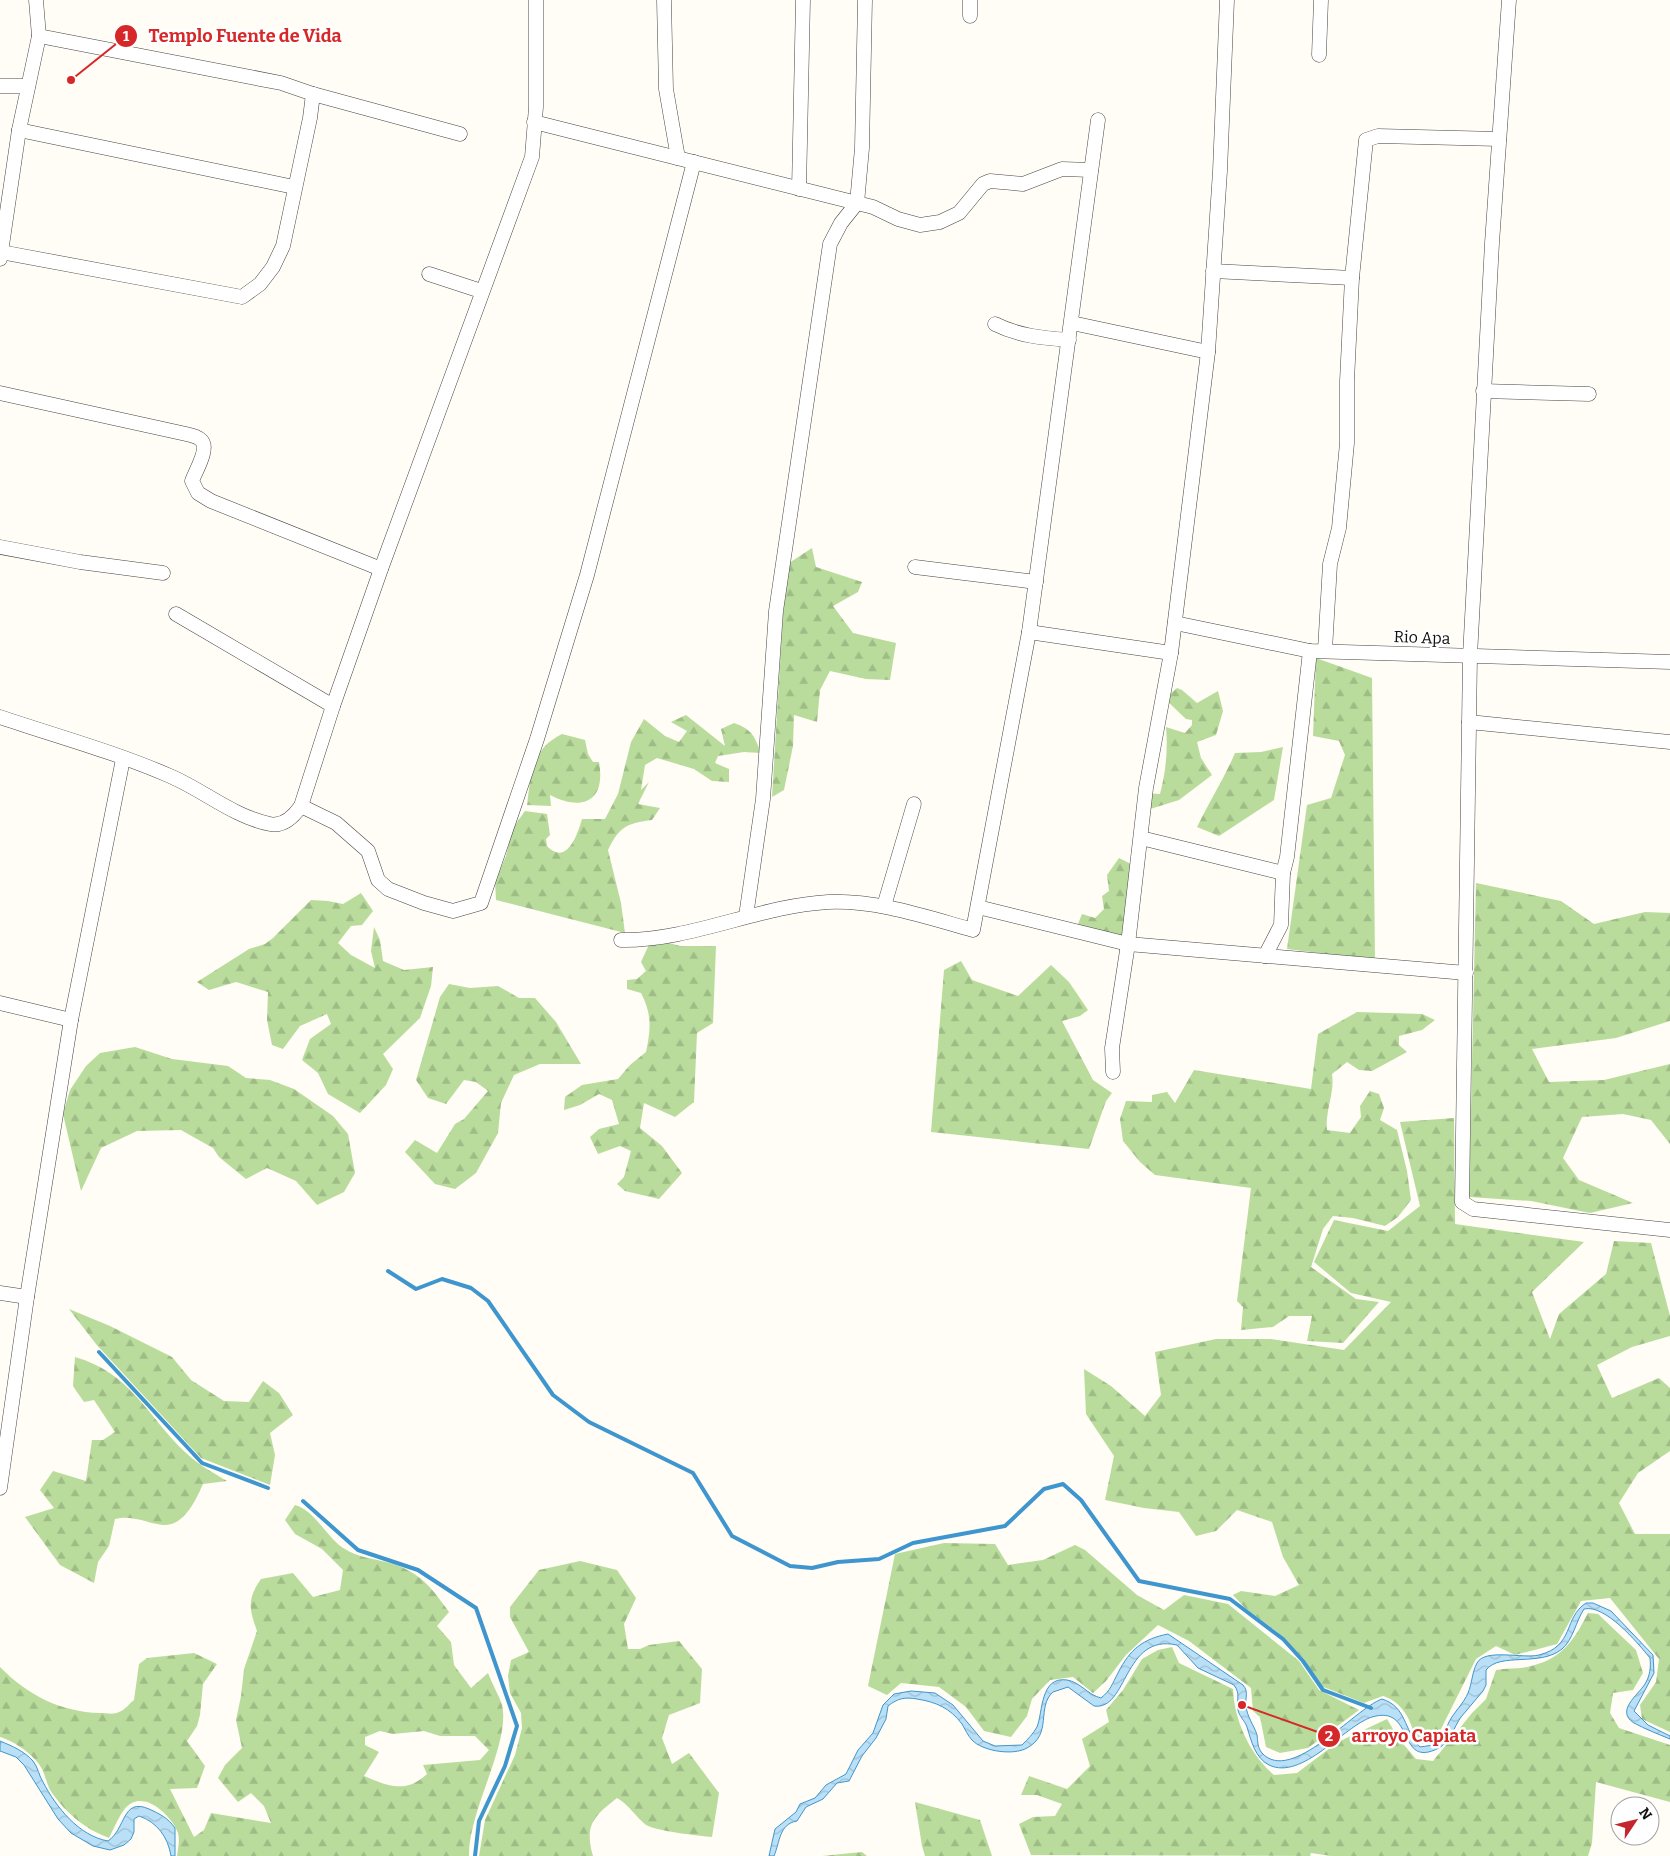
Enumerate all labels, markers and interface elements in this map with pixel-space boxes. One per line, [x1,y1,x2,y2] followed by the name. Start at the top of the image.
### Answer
[114,19,352,52] callout: Templo Fuente de Vida
[149,25,341,47] text: Templo Fuente de Vida
[123,27,130,45] text: 1
[1393,627,1451,648] street label: Rio Apa
[1317,1719,1486,1752] callout: arroyo Capiata
[1352,1725,1476,1747] text: arroyo Capiata
[1325,1727,1333,1745] text: 2
[1610,1796,1660,1846] north arrow
[1635,1805,1655,1823] text: N

